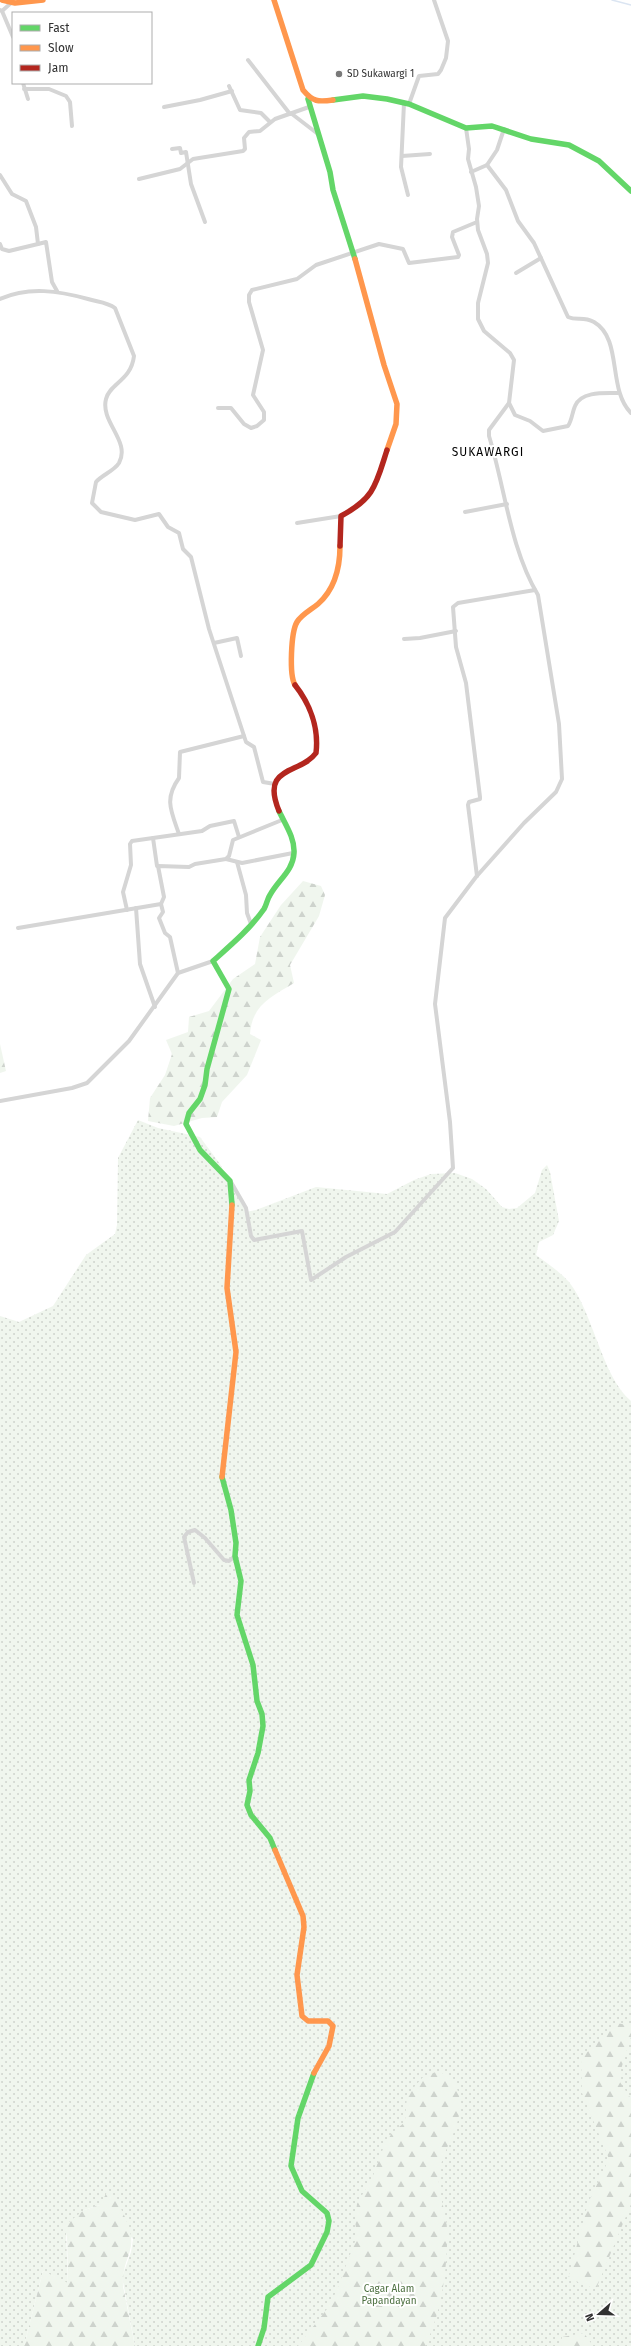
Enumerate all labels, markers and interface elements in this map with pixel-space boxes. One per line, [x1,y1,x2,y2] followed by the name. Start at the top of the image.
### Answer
[12,12,152,84] legend
[48,21,70,35] text: Fast
[48,41,74,55] text: Slow
[48,61,68,75] text: Jam
[347,68,414,80] place label: SD Sukawargi 1
[334,69,344,79] marker: SD Sukawargi 1
[452,445,524,459] district label: SUKAWARGI
[361,2283,417,2307] park label: Cagar Alam Papandayan
[579,2294,619,2334] north arrow
[583,2312,597,2323] text: N

